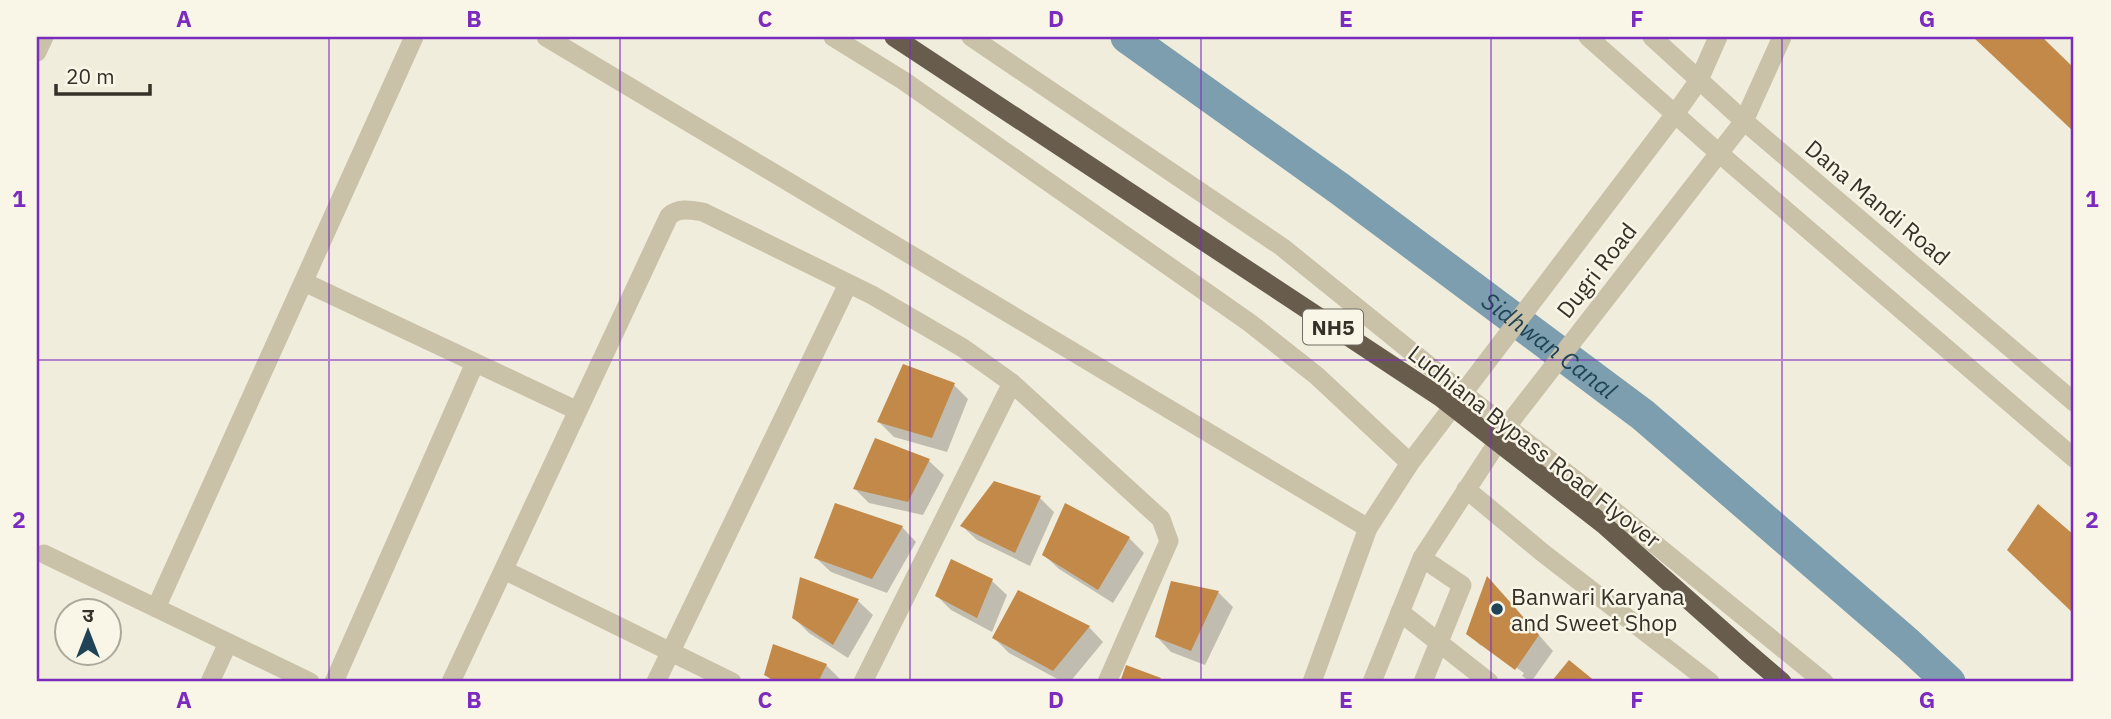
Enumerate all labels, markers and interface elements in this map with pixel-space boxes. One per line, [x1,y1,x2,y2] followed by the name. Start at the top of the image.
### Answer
[176,3,192,33] text: A
[466,3,482,33] text: B
[758,3,773,33] text: C
[1048,3,1064,33] text: D
[1339,3,1353,33] text: E
[1630,3,1644,33] text: F
[1919,3,1935,33] text: G
[56,52,150,96] scale bar
[66,62,115,90] text: 20 m
[1799,133,1957,271] street label: Dana Mandi Road
[12,183,26,213] text: 1
[2085,183,2099,213] text: 1
[1549,216,1643,324] street label: Dugri Road
[1476,284,1624,406] water label: Sidhwan Canal
[1303,310,1363,344] road number: NH5
[1403,338,1668,554] street label: Ludhiana Bypass Road Flyover
[12,504,26,534] text: 2
[2085,504,2099,534] text: 2
[1511,581,1685,637] place label: Banwari Karyana and Sweet Shop
[52,596,122,666] north arrow
[1489,601,1505,617] marker: Banwari Karyana and Sweet Shop
[82,603,94,627] text: उ
[176,684,192,714] text: A
[466,684,482,714] text: B
[758,684,773,714] text: C
[1048,684,1064,714] text: D
[1339,684,1353,714] text: E
[1630,684,1644,714] text: F
[1919,684,1935,714] text: G

